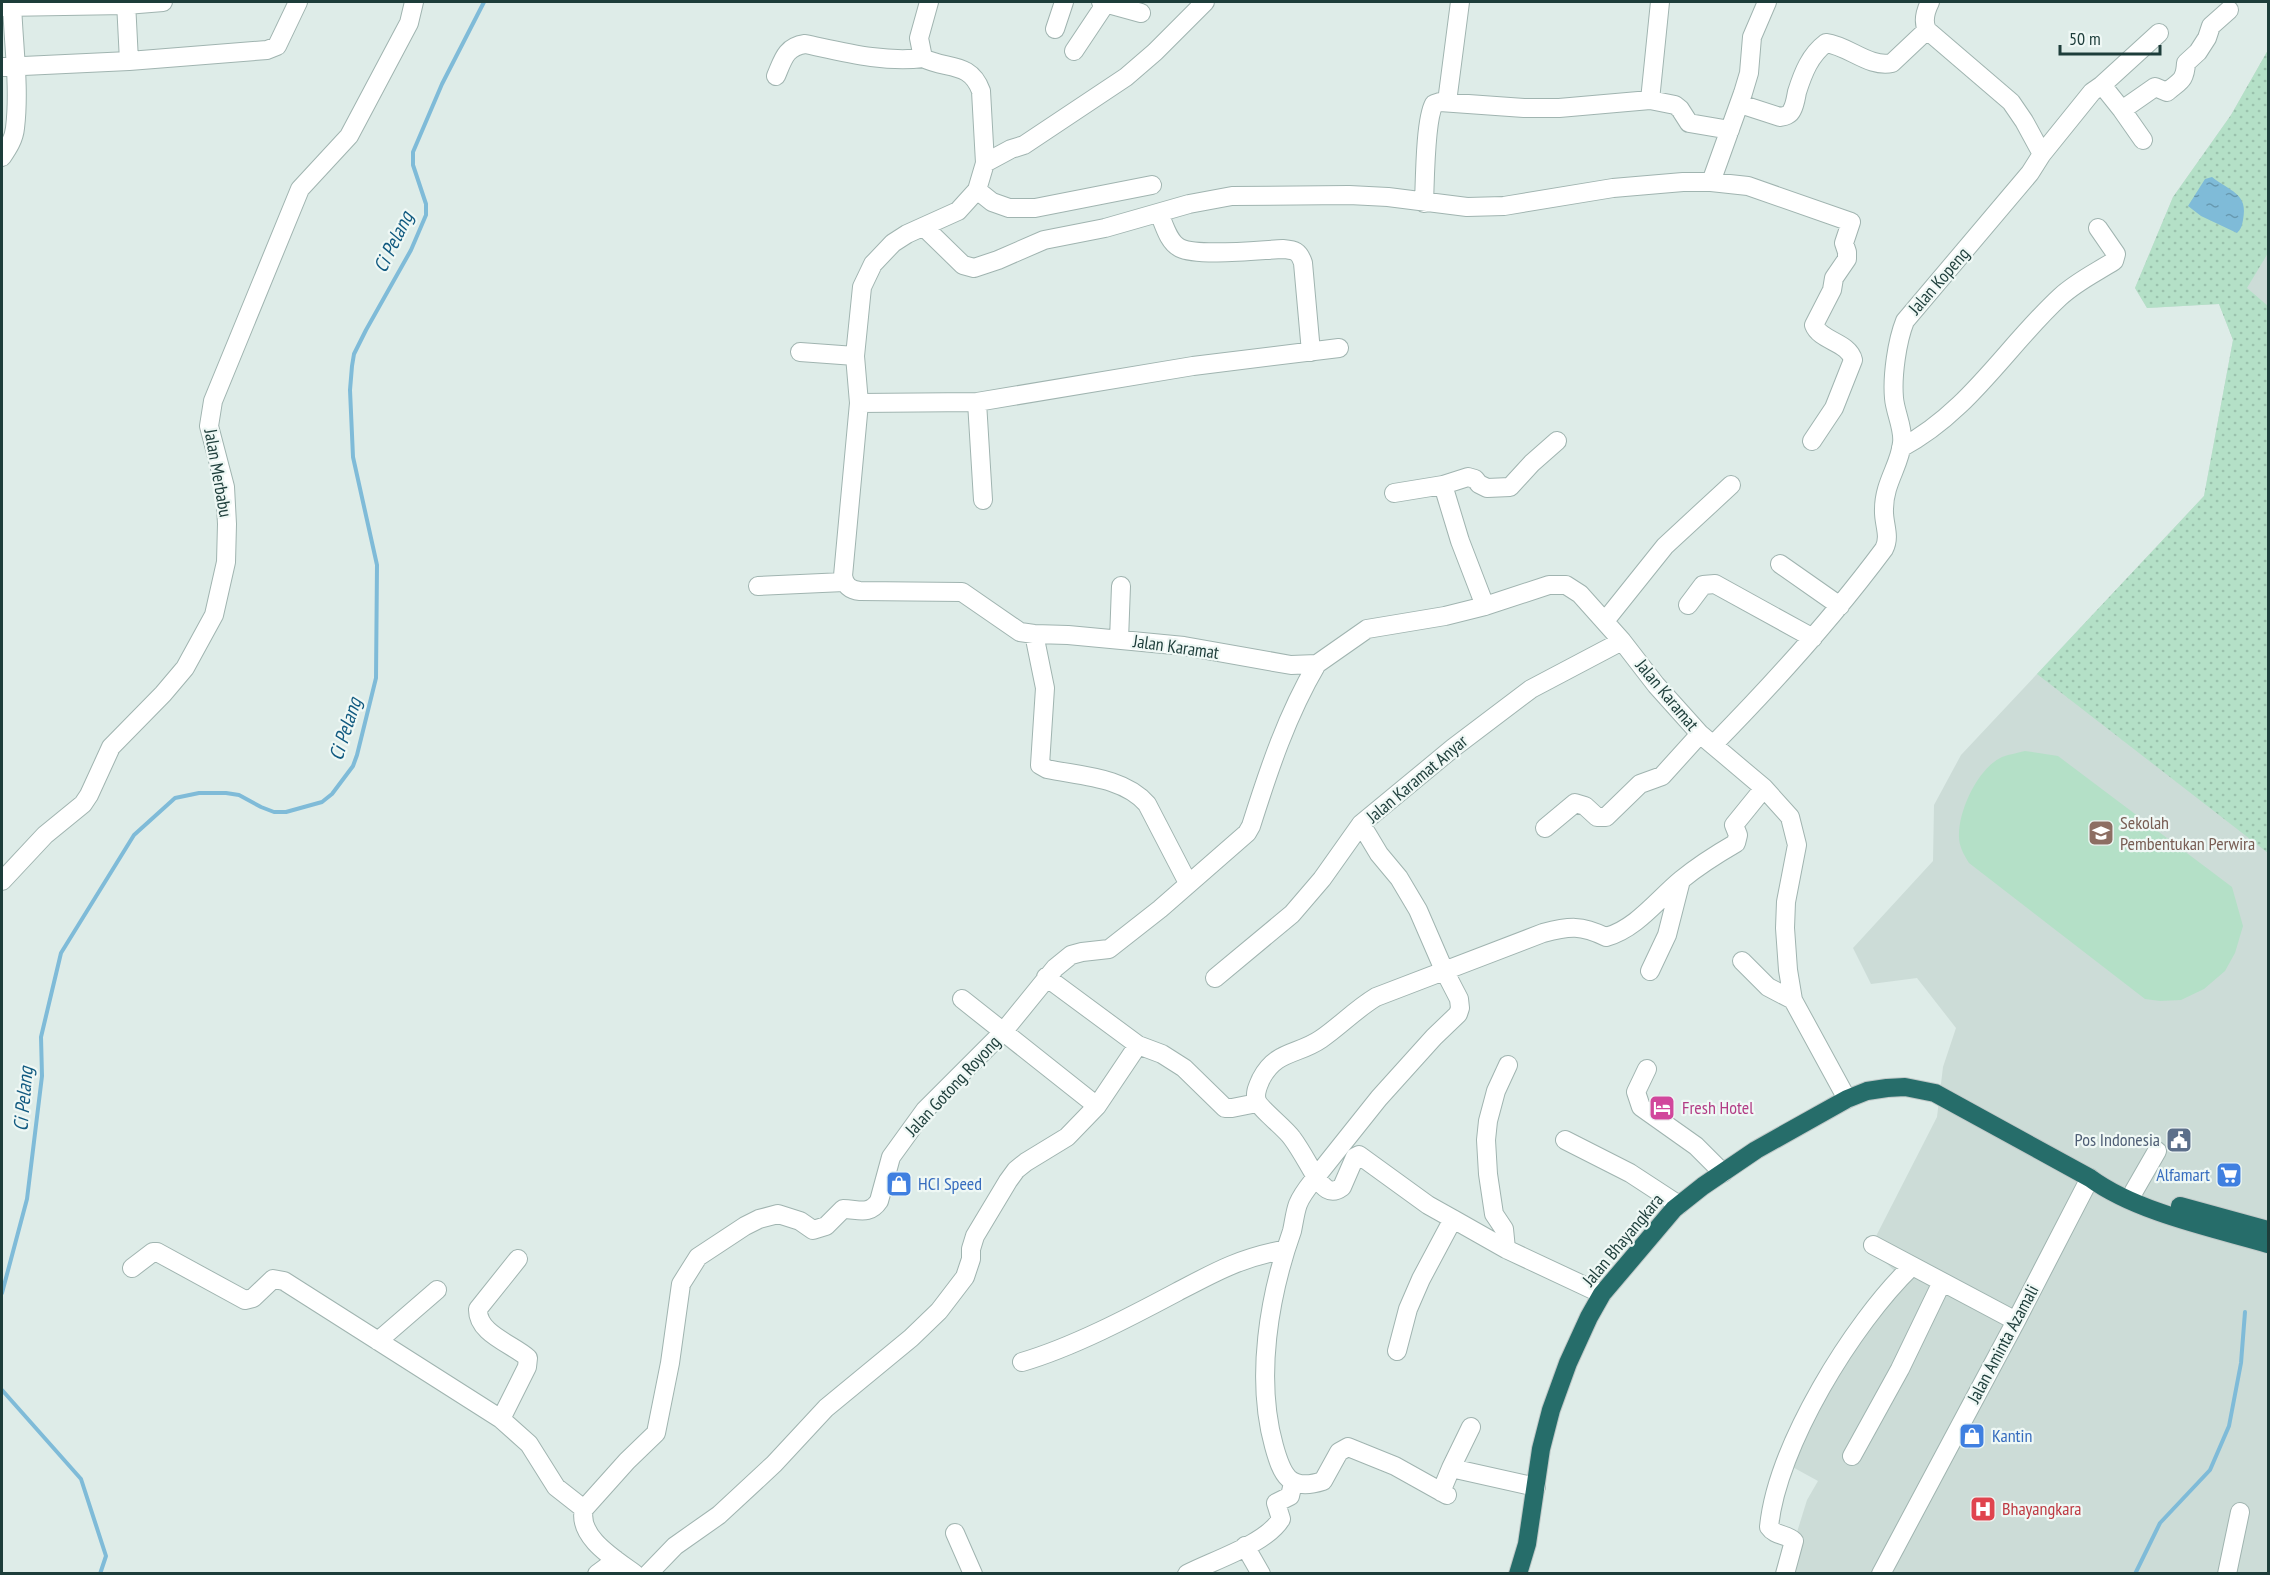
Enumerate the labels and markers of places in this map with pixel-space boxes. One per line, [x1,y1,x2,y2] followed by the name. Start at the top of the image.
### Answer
[2120,811,2255,855] place label: Sekolah Pembentukan Perwira
[2086,818,2116,848] school or university icon: Sekolah Pembentukan Perwira
[1647,1093,1677,1123] hotel icon: Fresh Hotel
[1682,1096,1754,1119] place label: Fresh Hotel
[2164,1125,2194,1155] public building icon: Pos Indonesia
[2075,1128,2160,1151] place label: Pos Indonesia
[2214,1160,2244,1190] supermarket icon: Alfamart
[2156,1163,2210,1186] place label: Alfamart
[884,1169,914,1199] shop icon: HCI Speed
[918,1172,982,1195] place label: HCI Speed
[1957,1421,1987,1451] shop icon: Kantin
[1992,1424,2032,1447] place label: Kantin
[1968,1494,1998,1524] hospital icon: Bhayangkara
[2002,1497,2082,1520] place label: Bhayangkara

